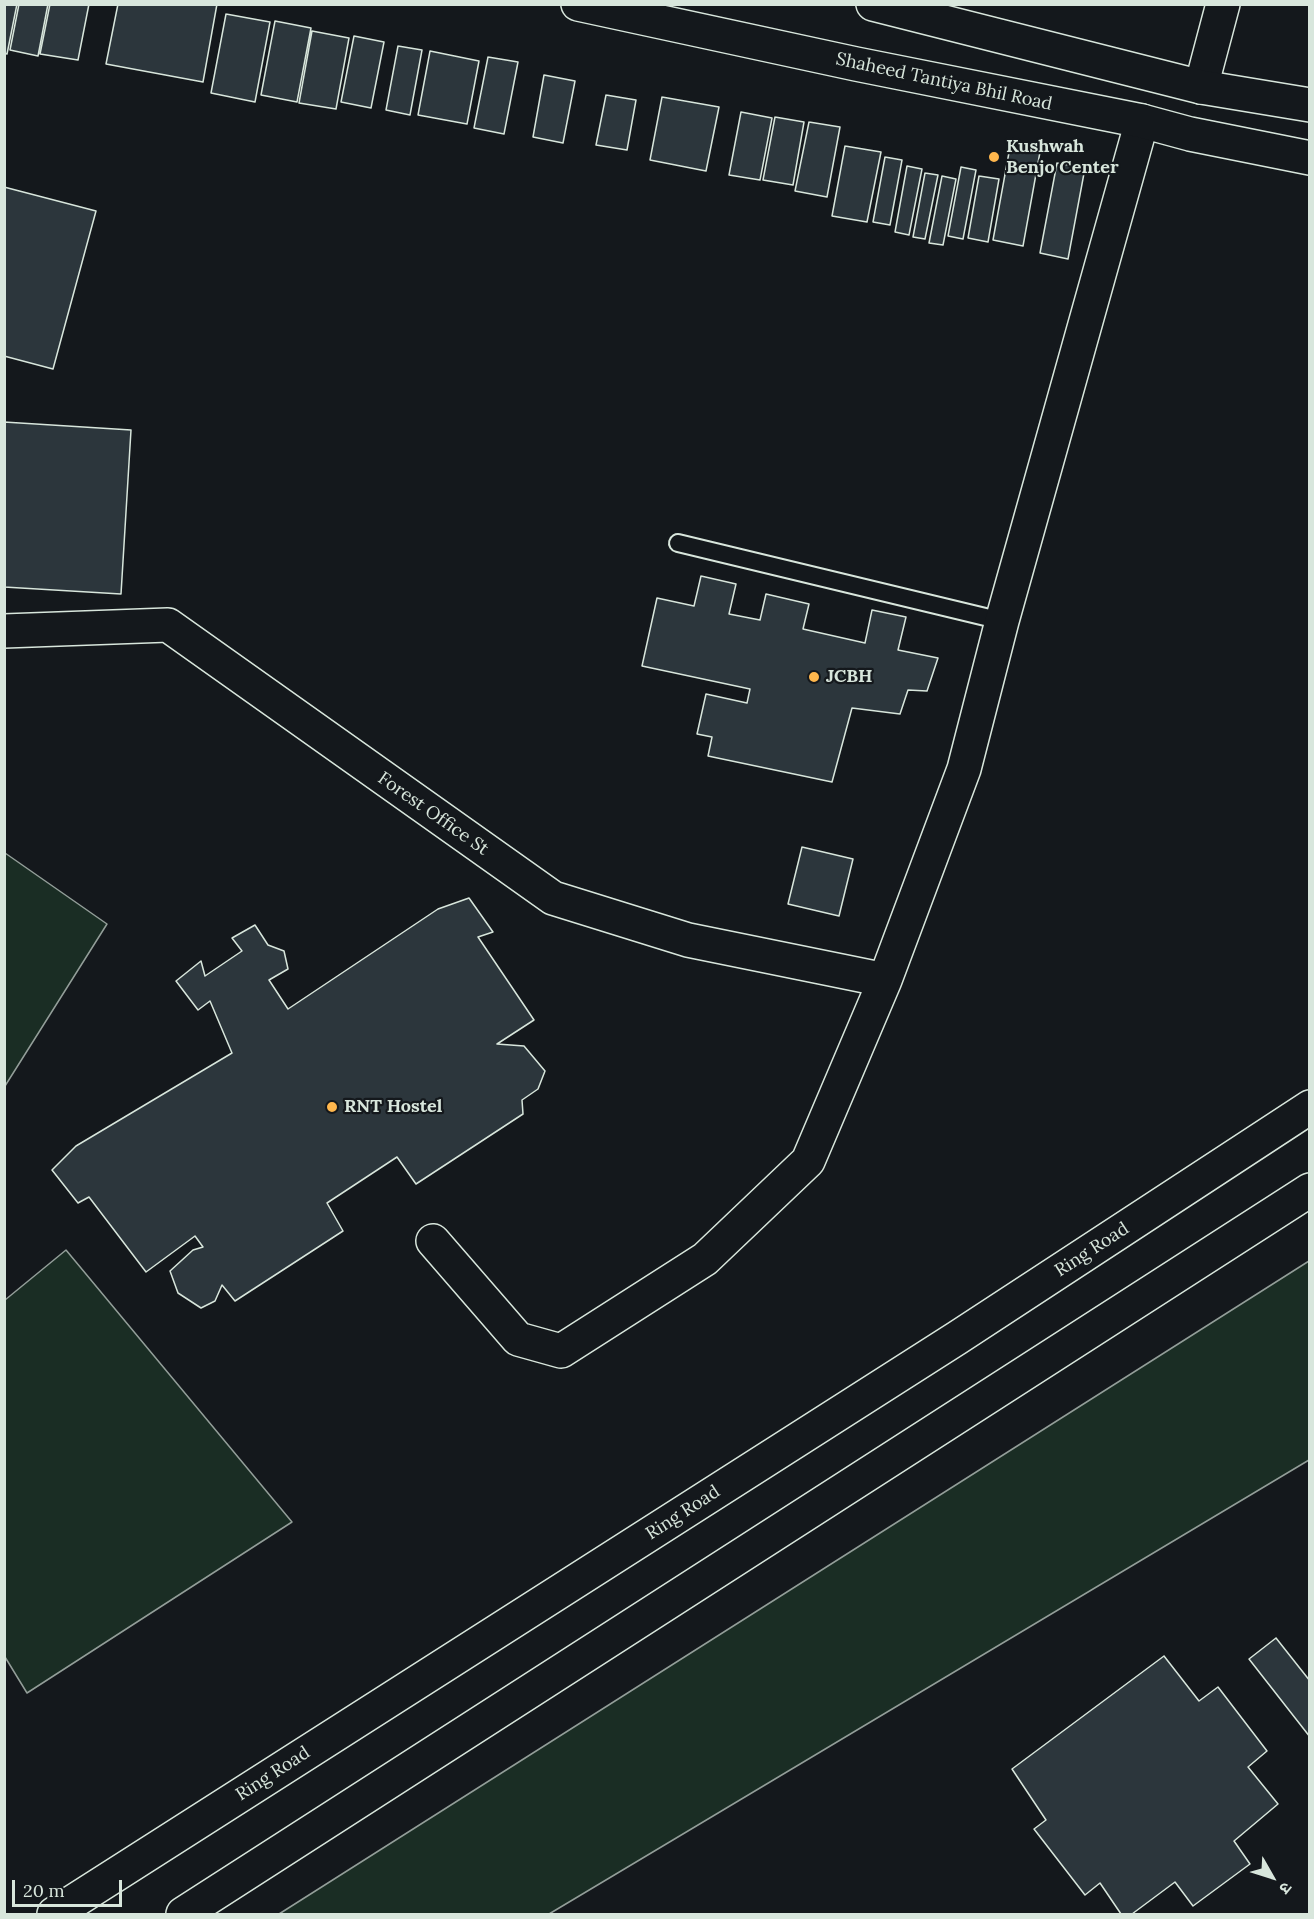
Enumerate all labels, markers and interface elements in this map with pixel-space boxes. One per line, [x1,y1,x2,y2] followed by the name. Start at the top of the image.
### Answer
[834,48,1054,116] street label: Shaheed Tantiya Bhil Road
[1006,136,1119,178] place label: Kushwah Benjo Center
[987,150,1001,164] marker: Kushwah Benjo Center
[826,666,873,688] place label: JCBH
[807,670,821,684] marker: JCBH
[373,768,493,860] street label: Forest Office St
[344,1096,442,1118] place label: RNT Hostel
[325,1100,339,1114] marker: RNT Hostel
[1051,1218,1133,1282] street label: Ring Road
[642,1481,724,1545] street label: Ring Road
[232,1742,314,1806] street label: Ring Road
[1242,1847,1302,1907] north arrow
[15,1868,124,1906] scale bar
[1275,1878,1297,1898] text: उ
[23,1879,65,1902] text: 20 m

